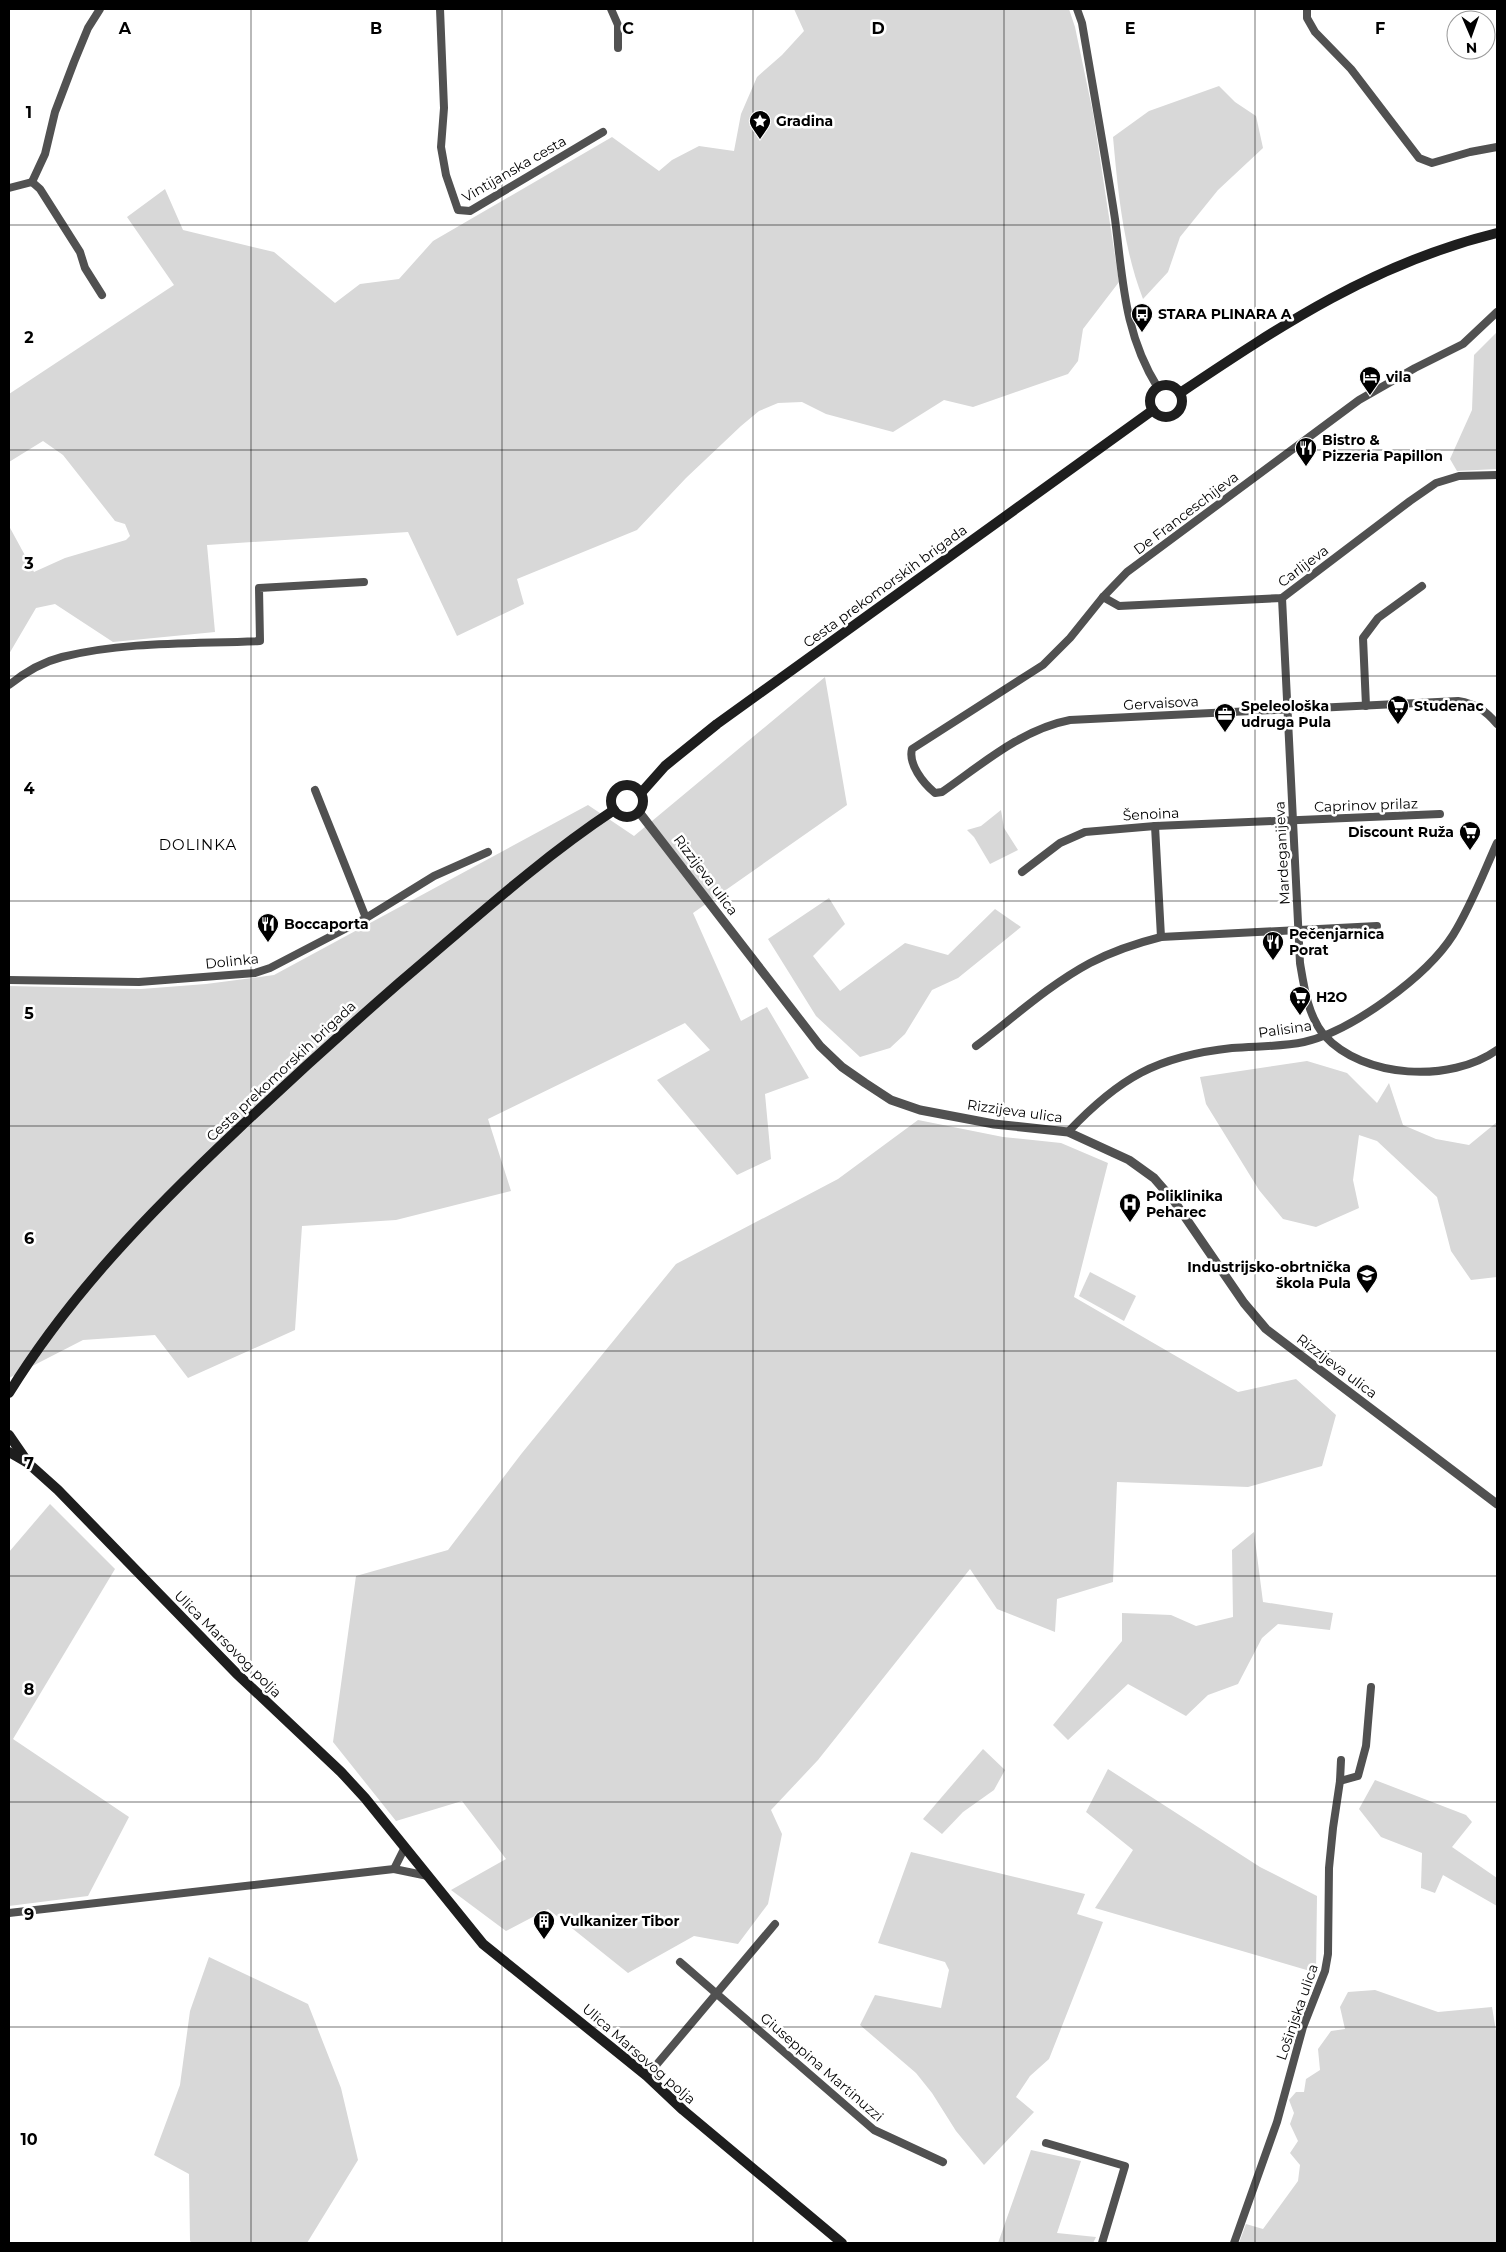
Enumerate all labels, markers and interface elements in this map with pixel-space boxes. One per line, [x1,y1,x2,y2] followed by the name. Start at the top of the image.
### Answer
[1446,10,1496,60] north arrow
[118,19,132,38] text: A
[370,19,382,38] text: B
[622,19,634,38] text: C
[871,19,885,38] text: D
[1125,19,1135,38] text: E
[1375,19,1385,38] text: F
[1465,39,1477,57] text: N
[26,103,32,122] text: 1
[748,109,772,140] place icon: Gradina
[776,112,833,130] place label: Gradina
[459,132,569,206] street label: Vintijanska cesta
[1130,302,1154,333] bus stop icon: STARA PLINARA A
[1158,305,1292,323] place label: STARA PLINARA A
[24,328,34,347] text: 2
[1358,365,1382,396] hotel icon: vila
[1385,368,1411,386] place label: vila
[1322,431,1443,465] place label: Bistro & Pizzeria Papillon
[1294,436,1318,467] restaurant icon: Bistro & Pizzeria Papillon
[1130,468,1242,558] street label: De Franceschijeva
[800,520,970,652] street label: Cesta prekomorskih brigada
[1274,541,1332,591] street label: Carlijeva
[23,554,34,573] text: 3
[1123,692,1199,714] street label: Gervaisova
[1386,694,1410,725] supermarket icon: Studenac
[1241,697,1331,731] place label: Speleološka udruga Pula
[1414,697,1485,715] place label: Studenac
[1213,702,1237,733] office icon: Speleološka udruga Pula
[23,779,35,798] text: 4
[1314,794,1418,816] street label: Caprinov prilaz
[1270,801,1294,905] street label: Mardeganijeva
[1122,804,1180,824] street label: Šenoina
[1458,820,1482,851] supermarket icon: Discount Ruža
[1348,823,1454,841] place label: Discount Ruža
[670,831,742,919] street label: Rizzijeva ulica
[159,835,237,854] district label: DOLINKA
[256,912,280,943] restaurant icon: Boccaporta
[284,915,369,933] place label: Boccaporta
[1289,925,1384,959] place label: Pečenjarnica Porat
[1261,930,1285,961] restaurant icon: Pečenjarnica Porat
[204,949,260,973] street label: Dolinka
[1288,985,1312,1016] supermarket icon: H2O
[1316,988,1348,1006] place label: H2O
[202,997,360,1145] street label: Cesta prekomorskih brigada
[24,1004,34,1023] text: 5
[1257,1016,1313,1042] street label: Palisina
[966,1095,1064,1127] street label: Rizzijeva ulica
[1146,1187,1223,1221] place label: Poliklinika Peharec
[1118,1192,1142,1223] hospital icon: Poliklinika Peharec
[24,1229,34,1248] text: 6
[1187,1258,1351,1292] place label: Industrijsko-obrtnička škola Pula
[1355,1263,1379,1294] school or university icon: Industrijsko-obrtnička škola Pula
[1293,1330,1381,1402] street label: Rizzijeva ulica
[24,1454,34,1473] text: 7
[171,1587,285,1701] street label: Ulica Marsovog polja
[24,1680,34,1699] text: 8
[24,1905,34,1924] text: 9
[532,1909,556,1940] building icon: Vulkanizer Tibor
[559,1912,679,1930] place label: Vulkanizer Tibor
[1272,1961,1322,2063] street label: Lošinjska ulica
[579,2000,699,2108] street label: Ulica Marsovog polja
[757,2009,887,2125] street label: Giuseppina Martinuzzi
[20,2130,38,2149] text: 10

